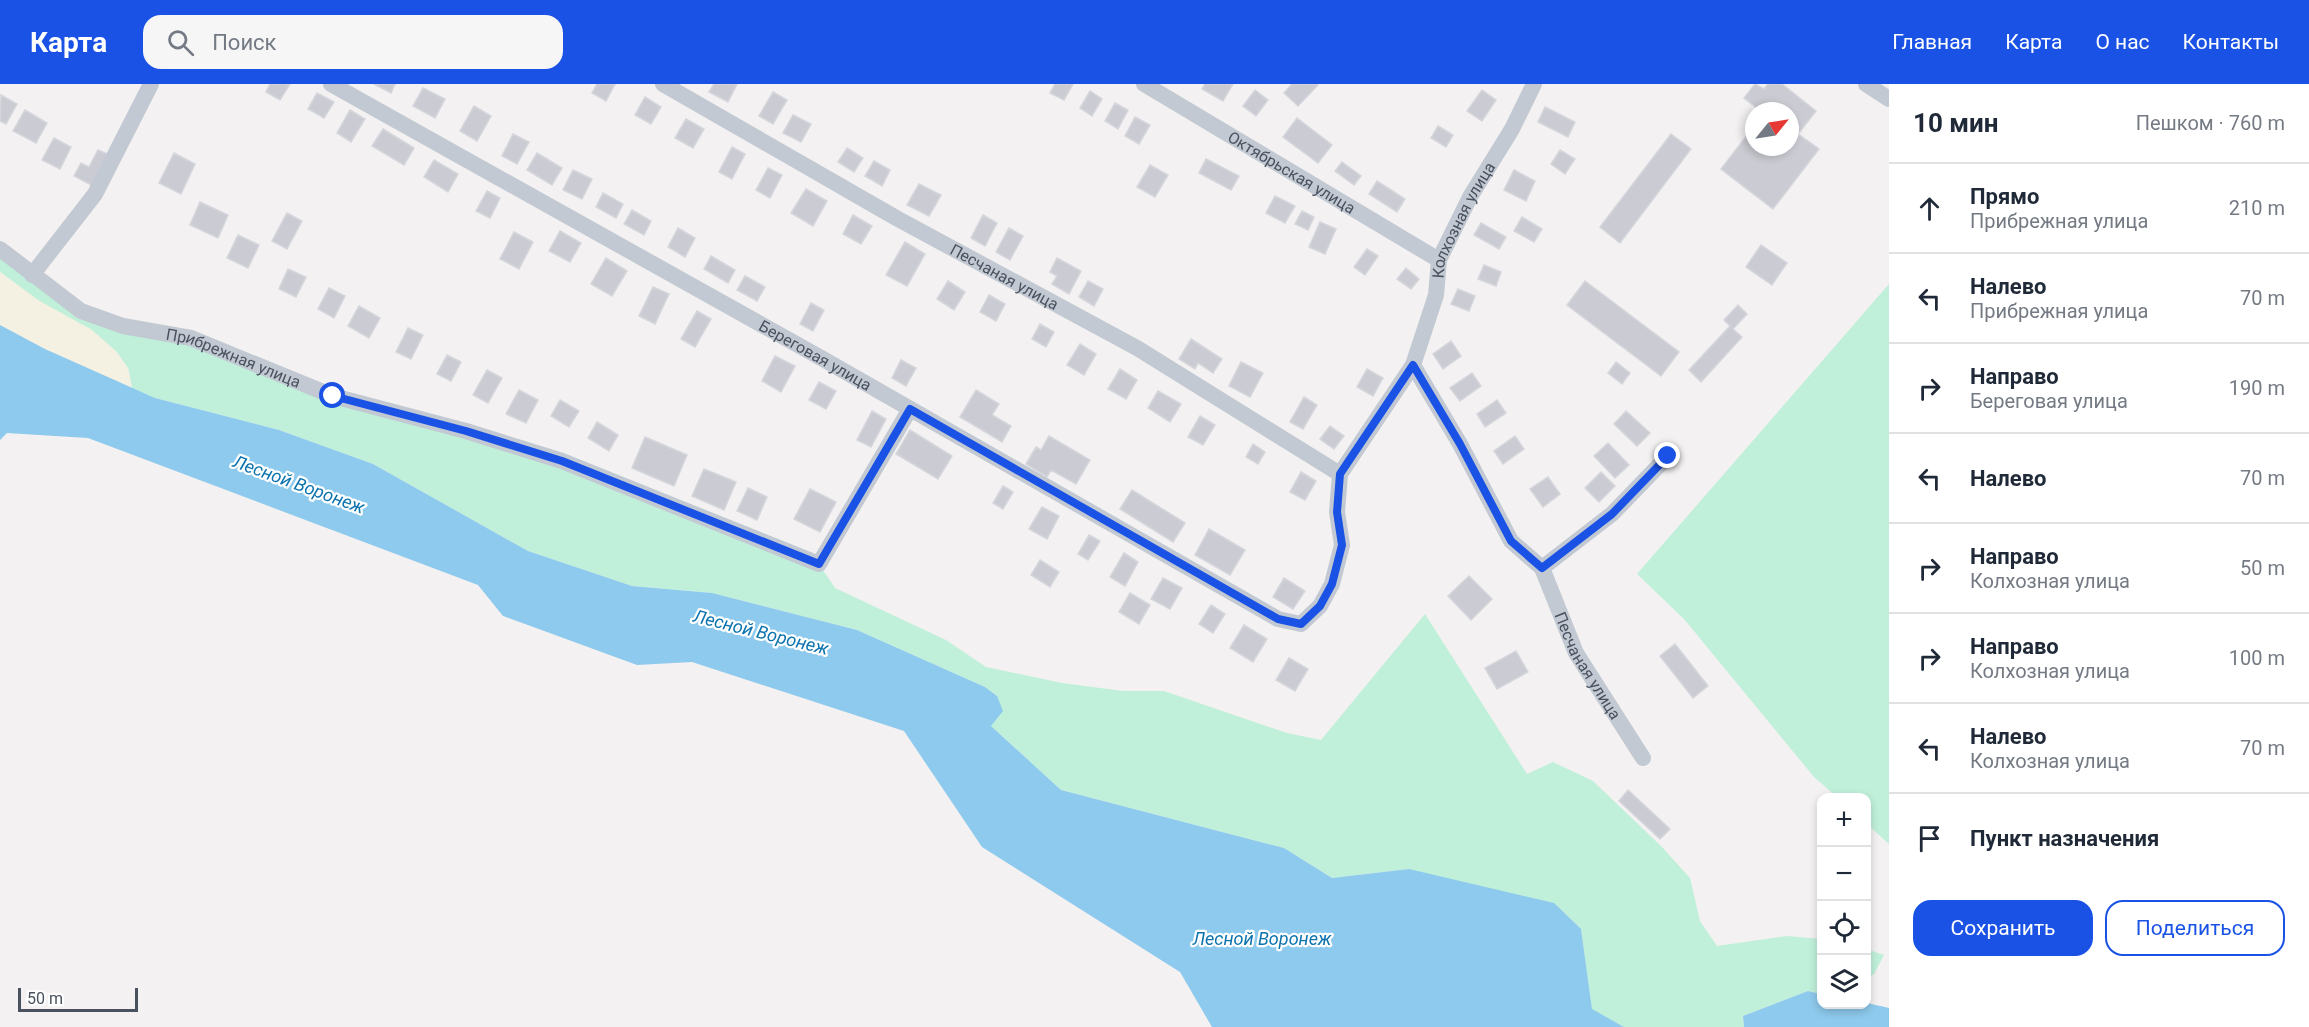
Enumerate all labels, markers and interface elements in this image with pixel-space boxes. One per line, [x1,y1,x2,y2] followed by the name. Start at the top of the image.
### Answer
[143,15,563,69] search box
[30,26,107,59] text: Карта
[164,26,197,59] icon: search
[212,30,277,55] text: Поиск
[1892,30,1972,54] text: Главная
[2005,30,2062,54] text: Карта
[2095,30,2150,54] text: О нас
[2183,30,2279,54] text: Контакты
[1745,102,1799,156] north arrow
[1913,108,1998,138] text: 10 мин
[2136,111,2285,135] text: Пешком · 760 m
[1225,127,1359,217] street label: Октябрьская улица
[1428,158,1499,279] street label: Колхозная улица
[1970,184,2039,209] text: Прямо
[1913,192,1946,225] icon: ahead
[2229,196,2285,220] text: 210 m
[1970,209,2148,233] text: Прибрежная улица
[947,240,1062,313] street label: Песчаная улица
[1970,274,2047,299] text: Налево
[1913,282,1946,315] icon: left
[2240,286,2285,310] text: 70 m
[1970,299,2148,323] text: Прибрежная улица
[756,316,875,394] street label: Береговая улица
[165,324,304,391] street label: Прибрежная улица
[1970,364,2059,389] text: Направо
[1913,372,1946,405] icon: right
[2229,376,2285,400] text: 190 m
[319,382,345,408] route start
[1970,389,2128,413] text: Береговая улица
[1654,442,1680,468] route end
[229,450,368,518] water label: Лесной Воронеж
[1913,462,1946,495] icon: left
[1970,466,2047,491] text: Налево
[2240,466,2285,490] text: 70 m
[1970,544,2059,569] text: Направо
[1913,552,1946,585] icon: right
[2240,556,2285,580] text: 50 m
[1970,569,2130,593] text: Колхозная улица
[690,605,831,659] water label: Лесной Воронеж
[1551,609,1625,723] street label: Песчаная улица
[1970,634,2059,659] text: Направо
[1913,642,1946,675] icon: right
[2229,646,2285,670] text: 100 m
[1970,659,2130,683] text: Колхозная улица
[1970,724,2047,749] text: Налево
[1913,732,1946,765] icon: left
[2240,736,2285,760] text: 70 m
[1970,749,2130,773] text: Колхозная улица
[1817,793,1871,1009] map controls
[1817,793,1871,847] button: +
[1913,822,1946,855] icon: arrive
[1970,826,2159,851] text: Пункт назначения
[1817,847,1871,901] button: −
[1913,900,2093,956] button: Сохранить
[2105,900,2285,956] button: Поделиться
[1817,901,1871,955] button: locate
[1192,928,1332,949] water label: Лесной Воронеж
[1817,955,1871,1009] button: layers
[18,985,138,1012] scale bar
[27,989,63,1008] text: 50 m

